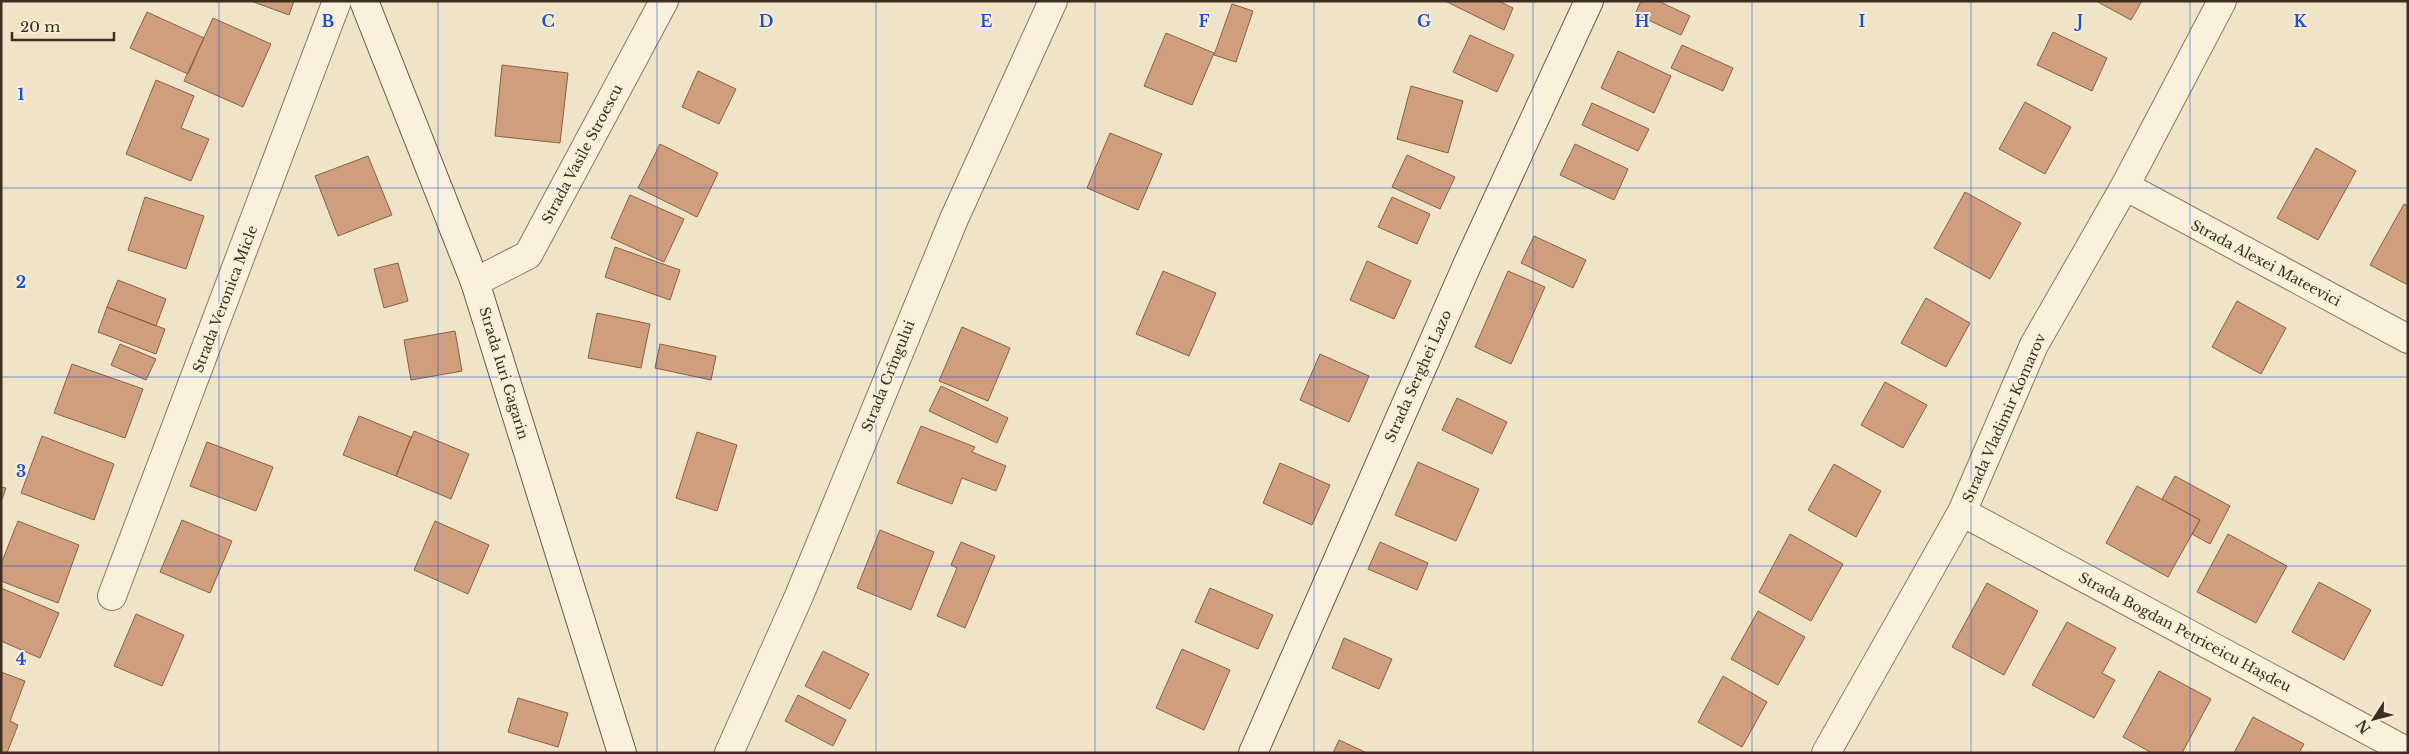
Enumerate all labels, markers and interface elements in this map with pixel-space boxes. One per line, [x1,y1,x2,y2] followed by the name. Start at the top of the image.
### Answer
[12,10,115,42] scale bar
[322,11,335,31] text: B
[541,11,555,31] text: C
[759,11,773,31] text: D
[980,11,992,31] text: E
[1198,11,1210,31] text: F
[1417,11,1431,31] text: G
[1634,11,1650,31] text: H
[1859,11,1866,31] text: I
[2074,11,2083,31] text: J
[2293,11,2307,31] text: K
[20,17,60,36] text: 20 m
[538,81,627,227] street label: Strada Vasile Stroescu
[18,84,25,104] text: 1
[2188,216,2344,310] street label: Strada Alexei Mateevici
[189,223,261,375] street label: Strada Veronica Micle
[16,272,26,292] text: 2
[475,305,533,442] street label: Strada Iuri Gagarin
[1381,307,1455,445] street label: Strada Serghei Lazo
[857,317,919,434] street label: Strada Crîngului
[1958,330,2050,505] street label: Strada Vladimir Komarov
[16,461,26,481] text: 3
[2076,568,2295,696] street label: Strada Bogdan Petriceicu Hașdeu
[16,649,26,669] text: 4
[2349,694,2399,744] north arrow
[2352,716,2375,737] text: N

